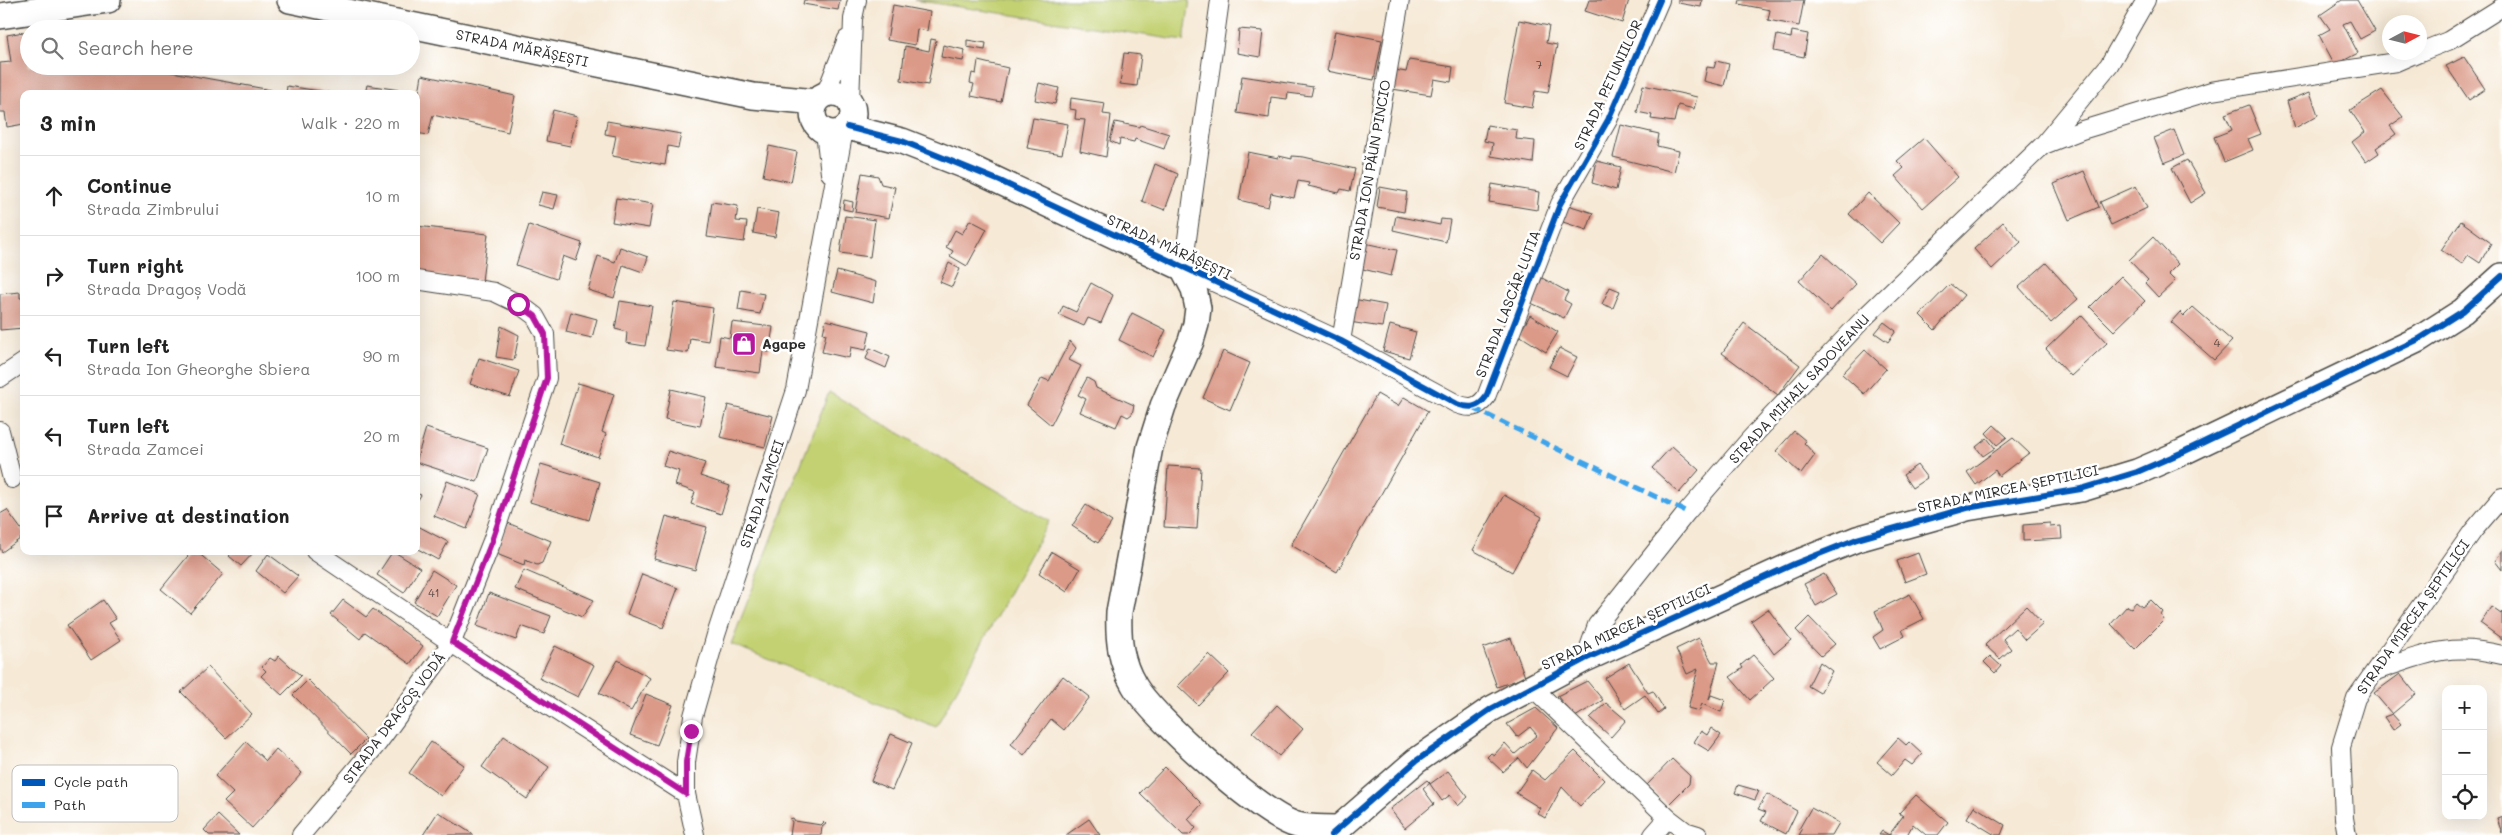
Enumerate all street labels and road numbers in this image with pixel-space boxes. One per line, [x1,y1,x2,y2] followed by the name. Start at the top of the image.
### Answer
[1569,16,1646,153] street label: STRADA PETUNIILOR
[454,24,590,71] street label: STRADA MĂRĂȘEȘTI
[1344,78,1395,262] street label: STRADA ION PĂUN PINCIO
[1104,209,1234,284] street label: STRADA MĂRĂȘEȘTI
[1471,227,1544,380] street label: STRADA LASCĂR LUTIA
[1724,310,1873,467] street label: STRADA MIHAIL SADOVEANU
[735,437,788,550] street label: STRADA ZAMCEI
[1916,460,2100,517] street label: STRADA MIRCEA ȘEPTILICI
[2352,536,2473,698] street label: STRADA MIRCEA ȘEPTILICI
[1538,579,1713,674] street label: STRADA MIRCEA ȘEPTILICI
[338,648,449,787] street label: STRADA DRAGOȘ VODĂ

